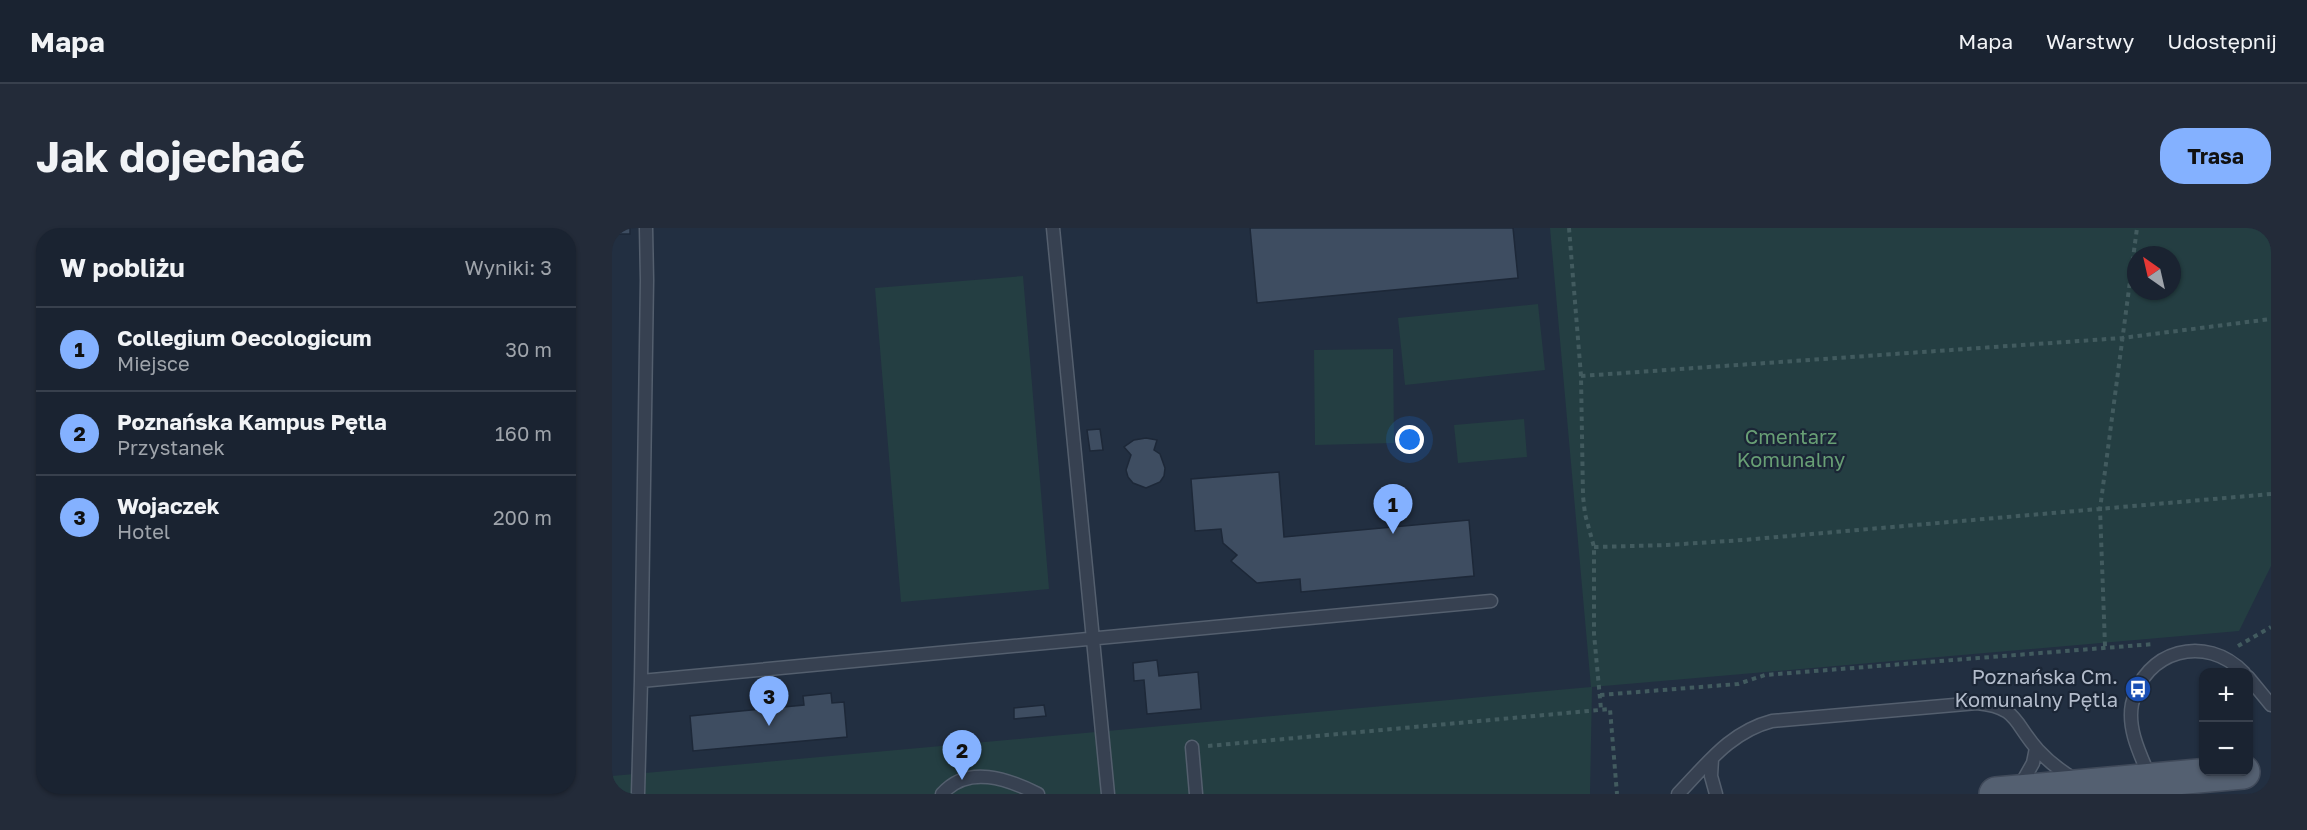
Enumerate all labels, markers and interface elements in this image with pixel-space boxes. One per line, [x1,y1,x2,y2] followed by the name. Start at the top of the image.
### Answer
[30,25,105,58] text: Mapa
[1958,28,2013,54] text: Mapa
[2046,28,2134,54] text: Warstwy
[2167,28,2277,54] text: Udostępnij
[2160,128,2271,184] button: Trasa
[36,131,305,181] text: Jak dojechać
[2127,246,2181,300] north arrow
[60,252,185,283] text: W pobliżu
[465,255,552,279] text: Wyniki: 3
[117,324,372,351] text: Collegium Oecologicum
[74,337,85,361] text: 1
[505,337,552,361] text: 30 m
[117,351,190,375] text: Miejsce
[117,408,387,435] text: Poznańska Kampus Pętla
[73,421,86,445] text: 2
[495,421,552,445] text: 160 m
[1737,424,1845,471] park label: Cmentarz Komunalny
[1395,425,1424,454] your location
[117,435,225,459] text: Przystanek
[1374,484,1412,534] pin: 1
[117,492,219,519] text: Wojaczek
[73,505,86,529] text: 3
[493,505,552,529] text: 200 m
[117,519,170,543] text: Hotel
[1955,664,2118,711] place label: Poznańska Cm. Komunalny Pętla
[2199,668,2253,776] map controls
[2199,668,2253,722] button: +
[2123,674,2153,704] bus stop icon: Poznańska Cm. Komunalny Pętla
[750,676,788,726] pin: 3
[2199,722,2253,776] button: −
[942,730,982,780] pin: 2

